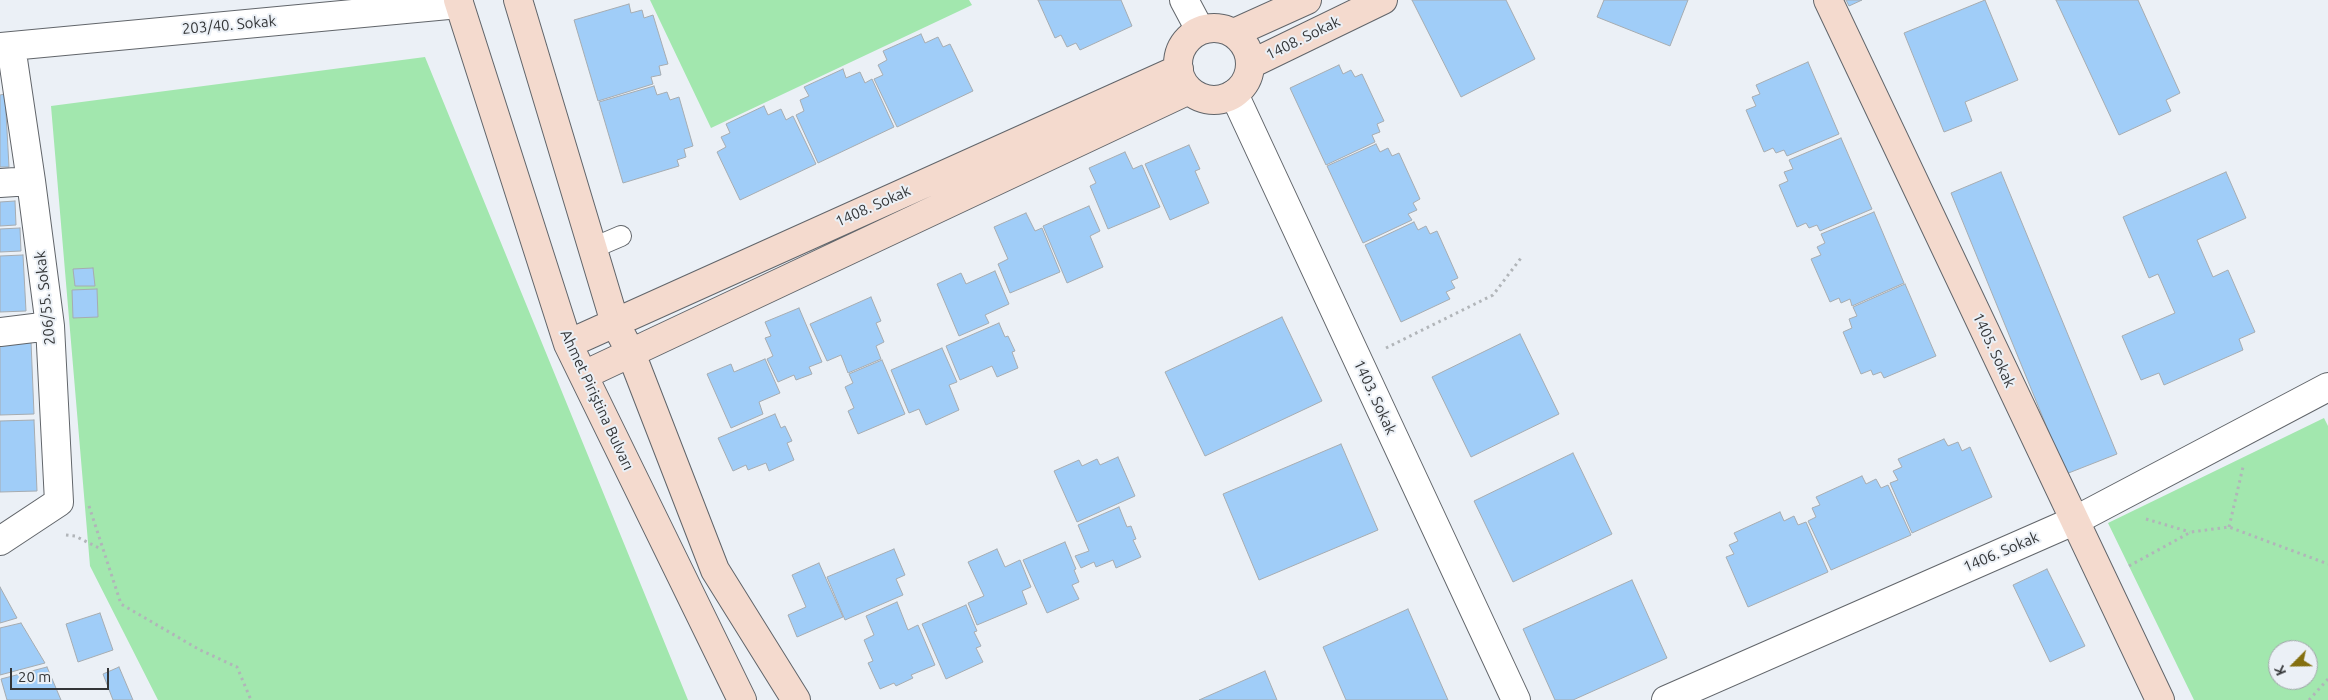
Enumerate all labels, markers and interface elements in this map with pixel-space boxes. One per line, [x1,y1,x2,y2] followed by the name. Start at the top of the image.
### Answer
[181,12,277,38] street label: 203/40. Sokak
[1263,12,1343,64] street label: 1408. Sokak
[833,181,913,231] street label: 1408. Sokak
[31,250,59,346] street label: 206/55. Sokak
[1969,310,2019,390] street label: 1405. Sokak
[557,327,637,473] street label: Ahmet Piriştina Bulvarı
[1350,357,1400,437] street label: 1403. Sokak
[1960,528,2042,576] street label: 1406. Sokak
[2268,640,2318,690] north arrow
[12,658,111,690] scale bar
[2271,663,2289,678] text: K
[18,668,51,685] text: 20 m

